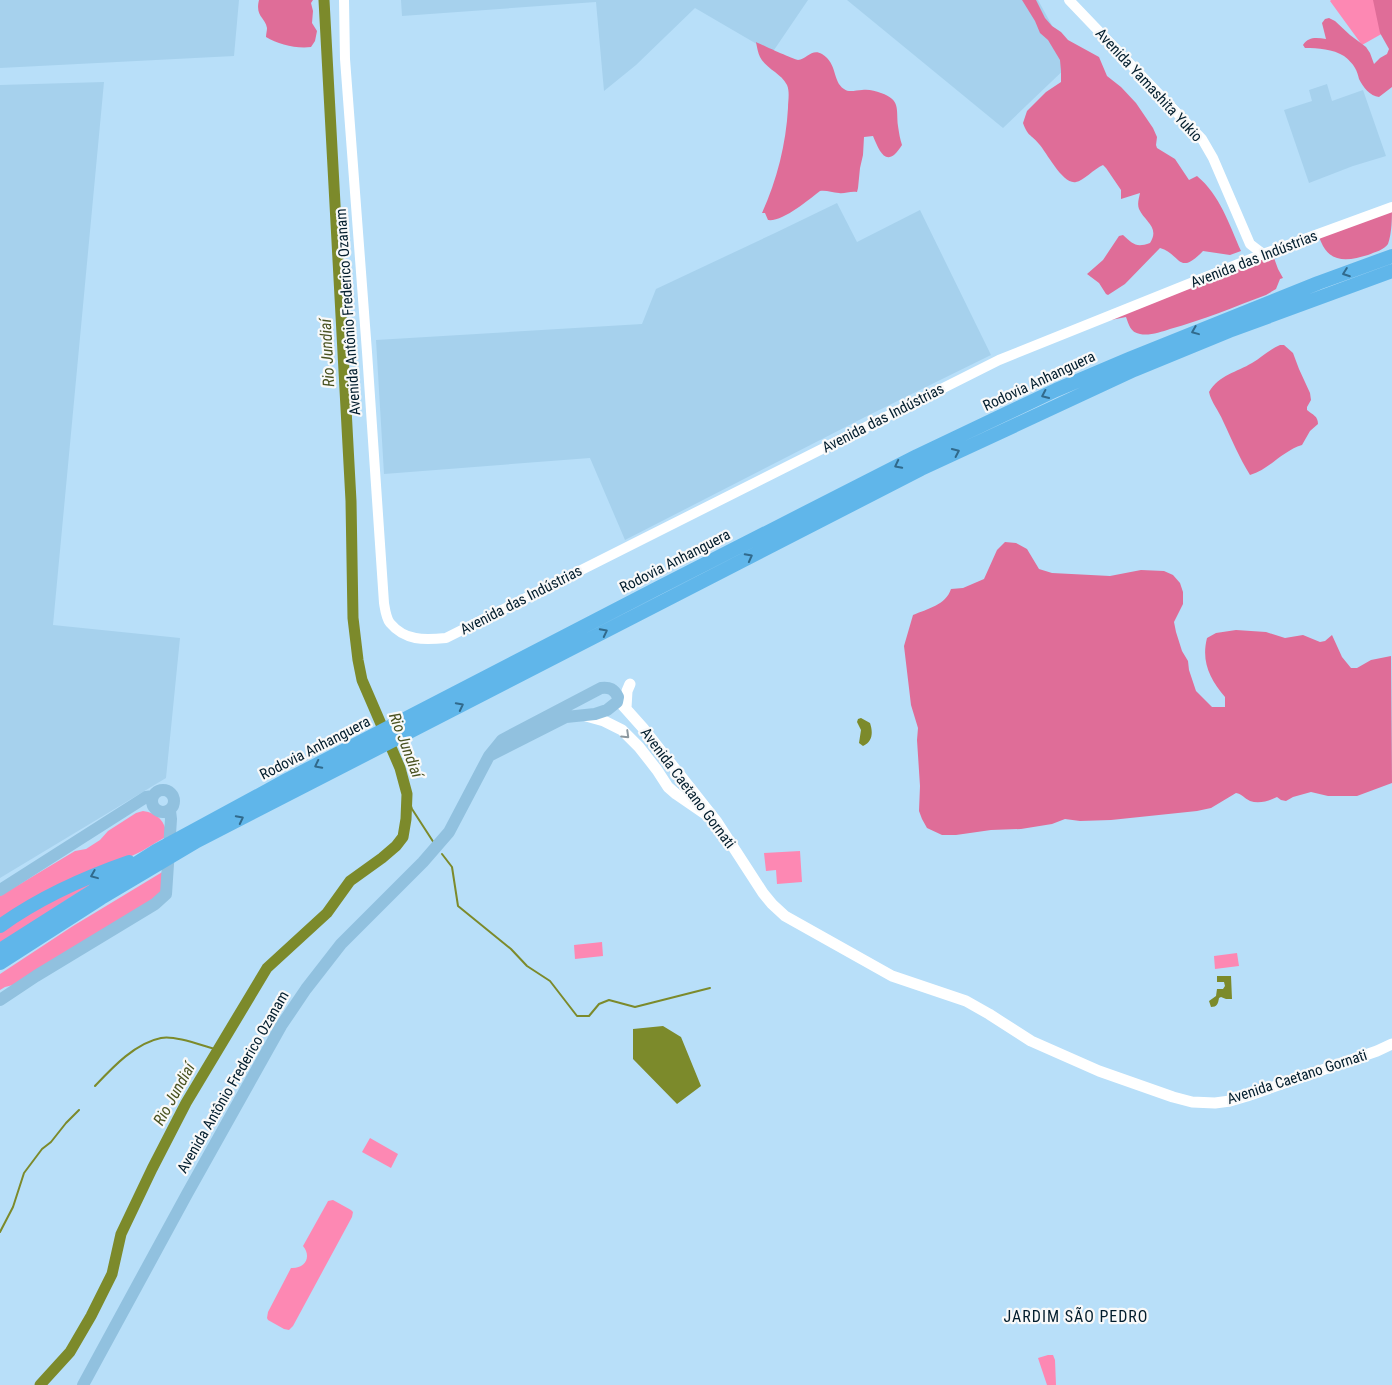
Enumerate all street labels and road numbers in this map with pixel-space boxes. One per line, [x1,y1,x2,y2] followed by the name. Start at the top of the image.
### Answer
[1092,25,1206,145] street label: Avenida Yamashita Yukio
[332,208,364,416] street label: Avenida Antônio Frederico Ozanam
[1188,226,1320,291] street label: Avenida das Indústrias
[980,347,1098,415] street label: Rodovia Anhanguera
[819,379,947,457] street label: Avenida das Indústrias
[617,525,733,597] street label: Rodovia Anhanguera
[457,561,585,639] street label: Avenida das Indústrias
[257,712,373,784] street label: Rodovia Anhanguera
[637,724,739,852] street label: Avenida Caetano Gornati
[173,988,293,1176] street label: Avenida Antônio Frederico Ozanam
[1225,1046,1369,1108] street label: Avenida Caetano Gornati

